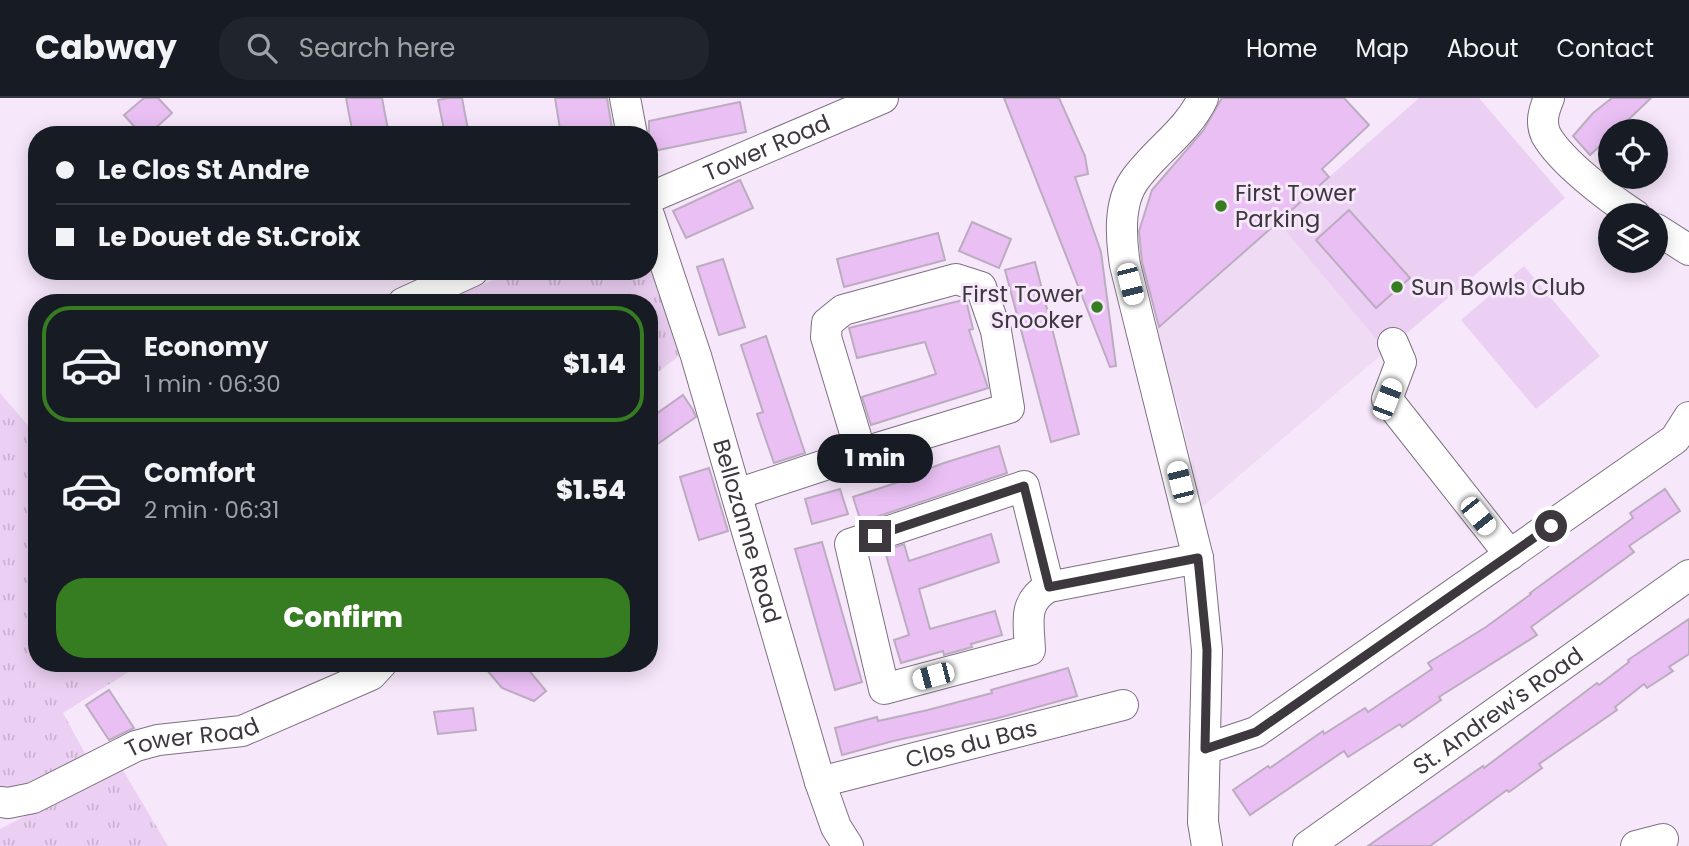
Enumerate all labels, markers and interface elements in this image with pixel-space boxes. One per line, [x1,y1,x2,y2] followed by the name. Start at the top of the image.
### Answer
[219,17,709,80] search box
[35,24,177,71] text: Cabway
[243,29,281,67] icon: search
[299,30,455,66] text: Search here
[1246,32,1318,65] text: Home
[1356,32,1409,65] text: Map
[1447,32,1518,65] text: About
[1556,32,1654,65] text: Contact
[698,106,835,189] street label: Tower Road
[1598,119,1668,273] map controls
[1598,119,1668,189] button: locate
[98,152,310,188] text: Le Clos St Andre
[1235,177,1356,235] place label: First Tower Parking
[1213,198,1229,214] marker: First Tower Parking
[1598,203,1668,273] button: layers
[98,219,361,255] text: Le Douet de St.Croix
[1115,261,1146,307] car
[1411,271,1585,303] place label: Sun Bowls Club
[962,278,1083,336] place label: First Tower Snooker
[1389,279,1405,295] marker: Sun Bowls Club
[1089,299,1105,315] marker: First Tower Snooker
[144,329,268,365] text: Economy
[60,333,123,396] icon: car
[563,346,626,382] text: $1.14
[144,368,281,400] text: 1 min · 06:30
[1370,376,1405,422] car
[817,434,933,484] callout: 1 min
[705,435,789,627] street label: Bellozanne Road
[845,442,905,474] text: 1 min
[144,455,256,491] text: Comfort
[60,459,123,522] icon: car
[1165,459,1196,505] car
[556,472,626,508] text: $1.54
[1457,493,1500,539] car
[144,494,279,526] text: 2 min · 06:31
[1535,510,1567,542] route start
[859,520,891,552] route end
[56,578,630,658] button: Confirm
[1406,639,1589,783] street label: St. Andrew's Road
[910,660,957,692] car
[120,709,264,765] street label: Tower Road
[902,712,1040,776] street label: Clos du Bas

